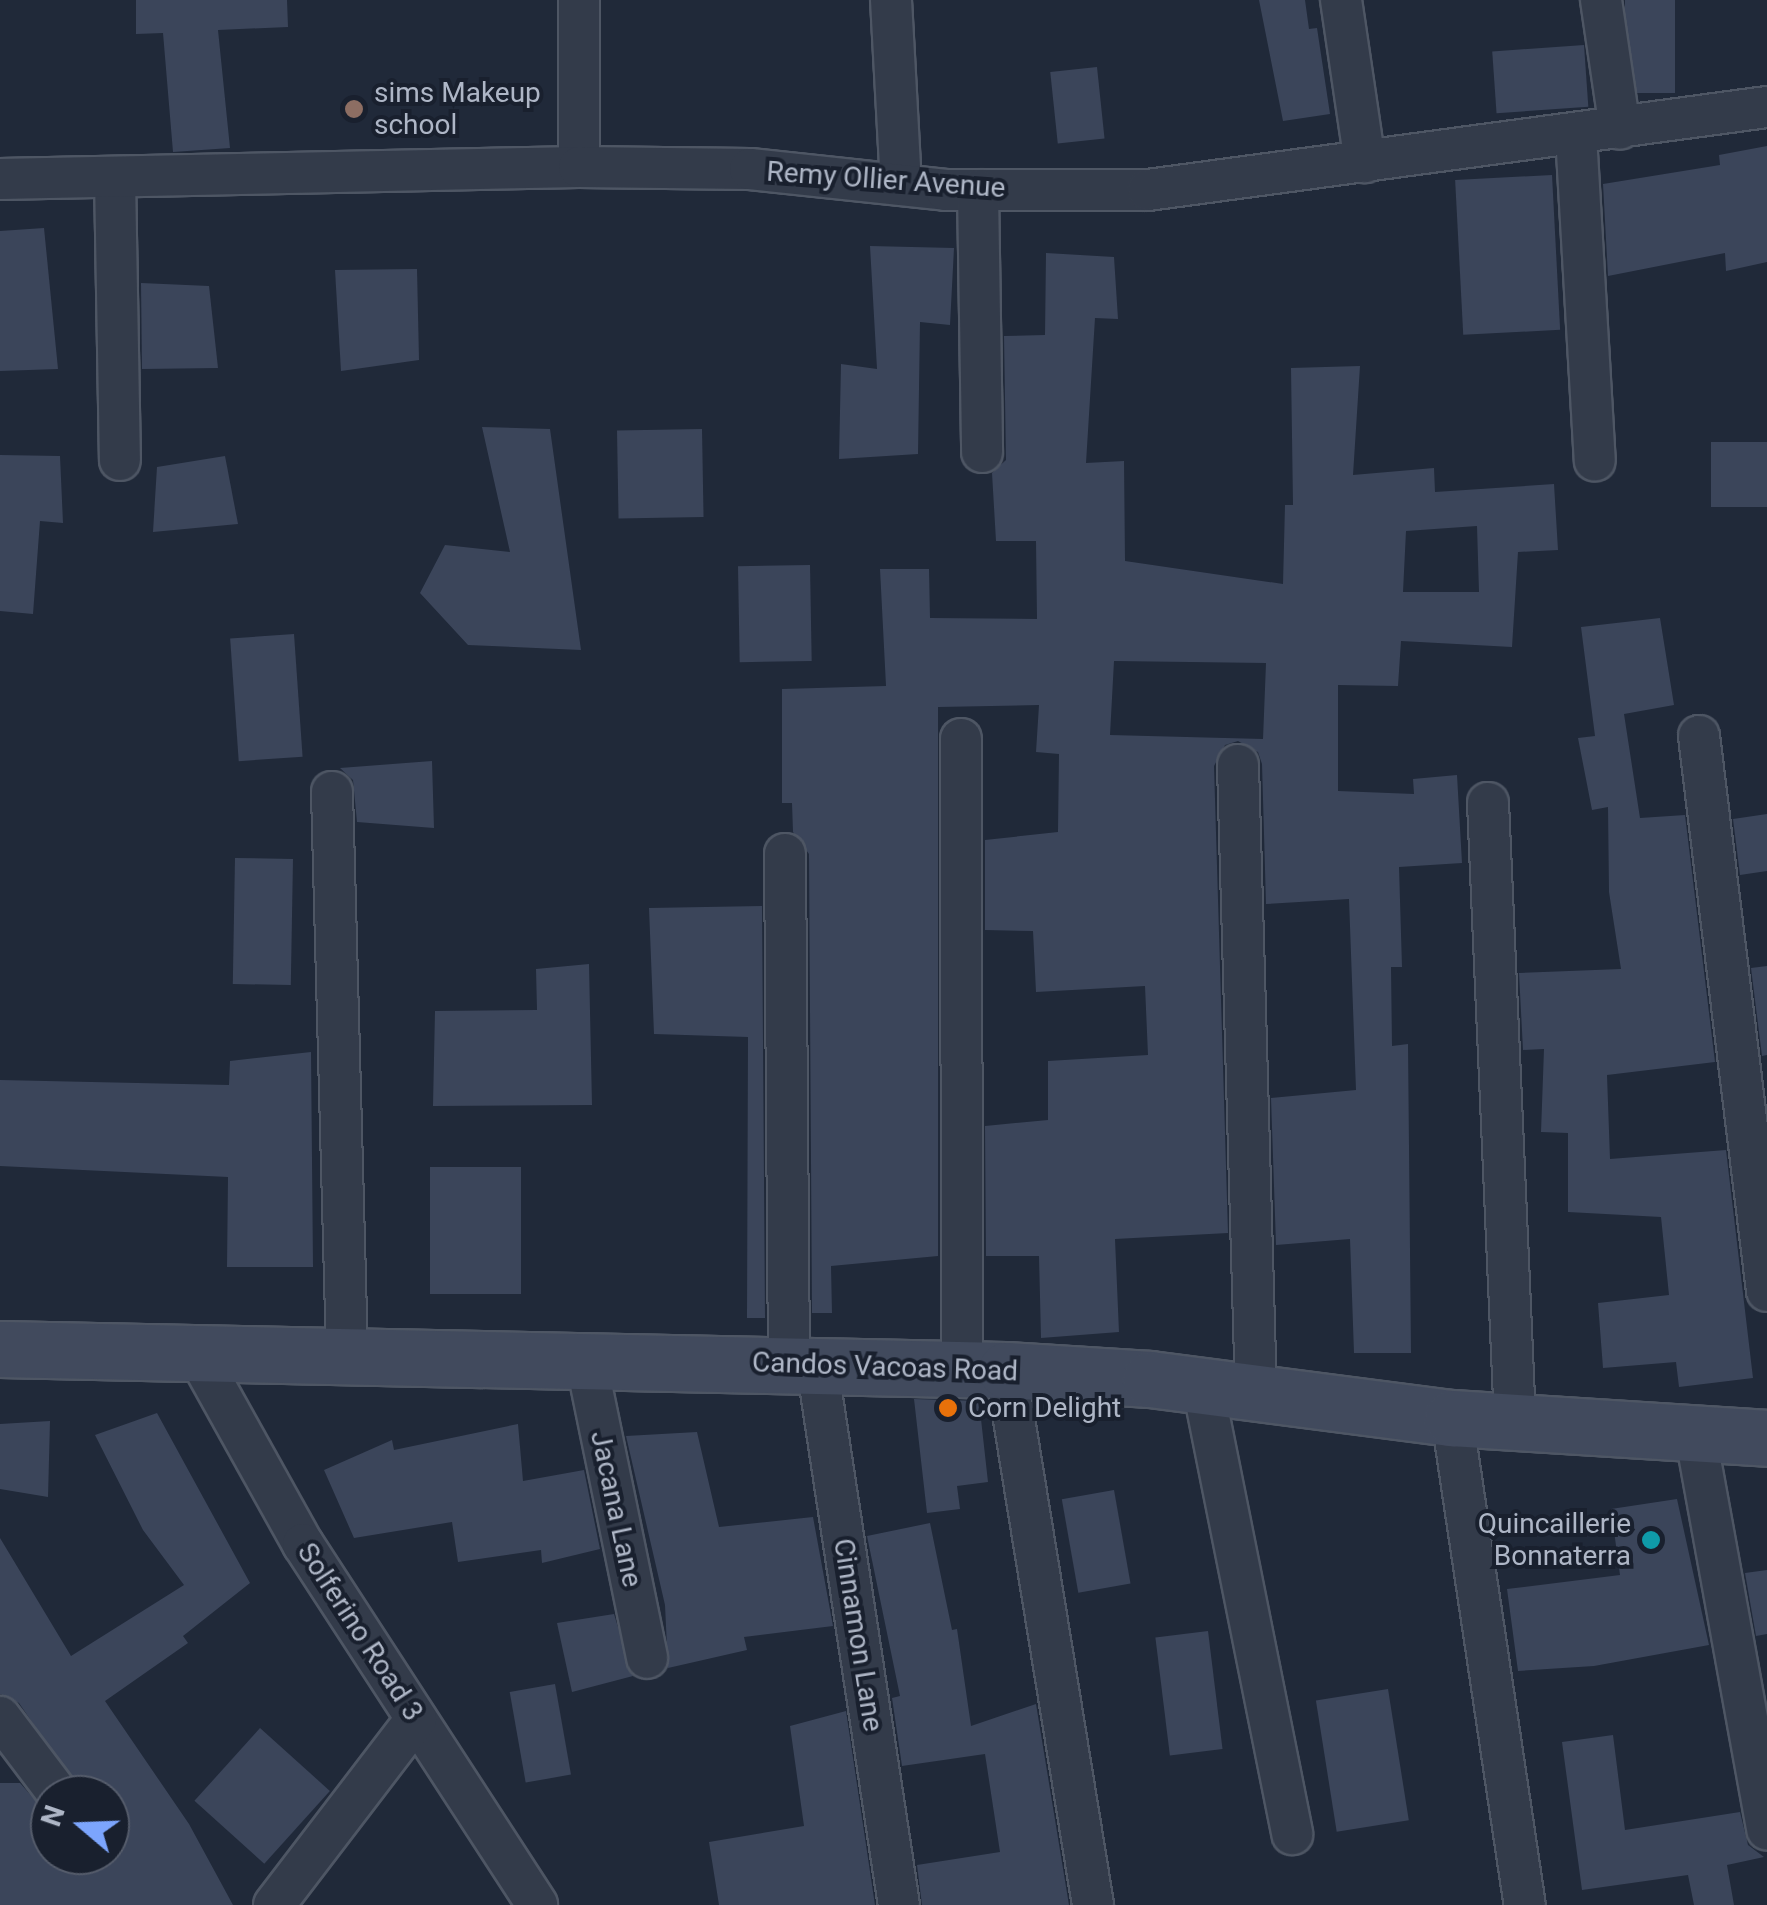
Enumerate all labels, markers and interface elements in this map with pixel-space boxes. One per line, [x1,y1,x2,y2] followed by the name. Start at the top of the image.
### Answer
[374,76,541,142] place label: sims Makeup school
[343,98,365,120] marker: sims Makeup school
[765,155,1007,205] street label: Remy Ollier Avenue
[751,1346,1019,1388] street label: Candos Vacoas Road
[968,1391,1121,1425] place label: Corn Delight
[937,1397,959,1419] marker: Corn Delight
[583,1428,649,1590] street label: Jacana Lane
[1478,1507,1631,1573] place label: Quincaillerie Bonnaterra
[1640,1529,1662,1551] marker: Quincaillerie Bonnaterra
[826,1536,890,1734] street label: Cinnamon Lane
[290,1537,430,1727] street label: Solferino Road 3
[30,1775,130,1875] north arrow
[34,1801,72,1830] text: N

